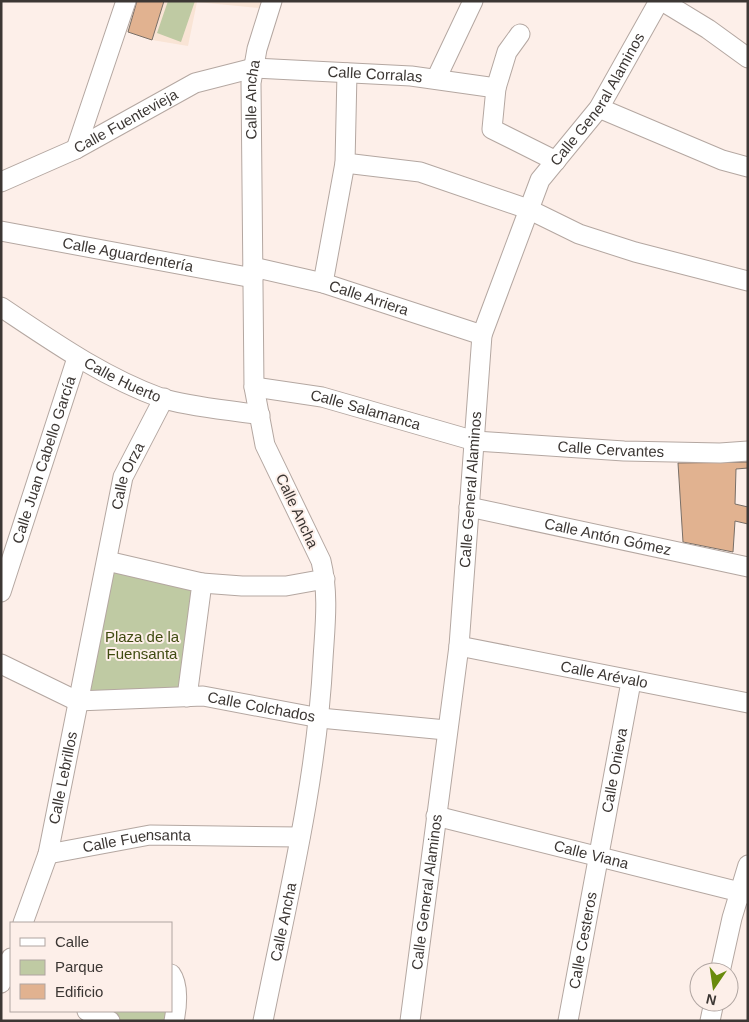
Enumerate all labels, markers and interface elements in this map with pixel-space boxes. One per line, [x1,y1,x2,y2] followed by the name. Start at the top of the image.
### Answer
[546,30,647,169] street label: Calle General Alaminos
[242,58,263,140] street label: Calle Ancha
[327,63,424,86] street label: Calle Corralas
[71,85,181,156] street label: Calle Fuentevieja
[61,234,195,275] street label: Calle Aguardentería
[327,277,411,319] street label: Calle Arriera
[81,354,163,405] street label: Calle Huerto
[8,373,79,546] street label: Calle Juan Cabello García
[309,386,423,433] street label: Calle Salamanca
[456,411,484,568] street label: Calle General Alaminos
[557,438,664,460] street label: Calle Cervantes
[108,439,148,511] street label: Calle Orza
[273,471,322,551] street label: Calle Ancha
[543,514,673,558] street label: Calle Antón Gómez
[105,628,180,662] park label: Plaza de la Fuensanta
[559,657,649,691] street label: Calle Arévalo
[206,688,317,725] street label: Calle Colchados
[598,726,630,814] street label: Calle Onieva
[45,730,80,826] street label: Calle Lebrillos
[408,813,445,971] street label: Calle General Alaminos
[81,826,192,855] street label: Calle Fuensanta
[552,837,631,872] street label: Calle Viana
[266,880,300,963] street label: Calle Ancha
[565,890,600,990] street label: Calle Cesteros
[10,922,172,1012] legend
[55,933,89,950] text: Calle
[55,958,103,975] text: Parque
[689,962,739,1012] north arrow
[55,983,103,1000] text: Edificio
[704,991,718,1009] text: N

